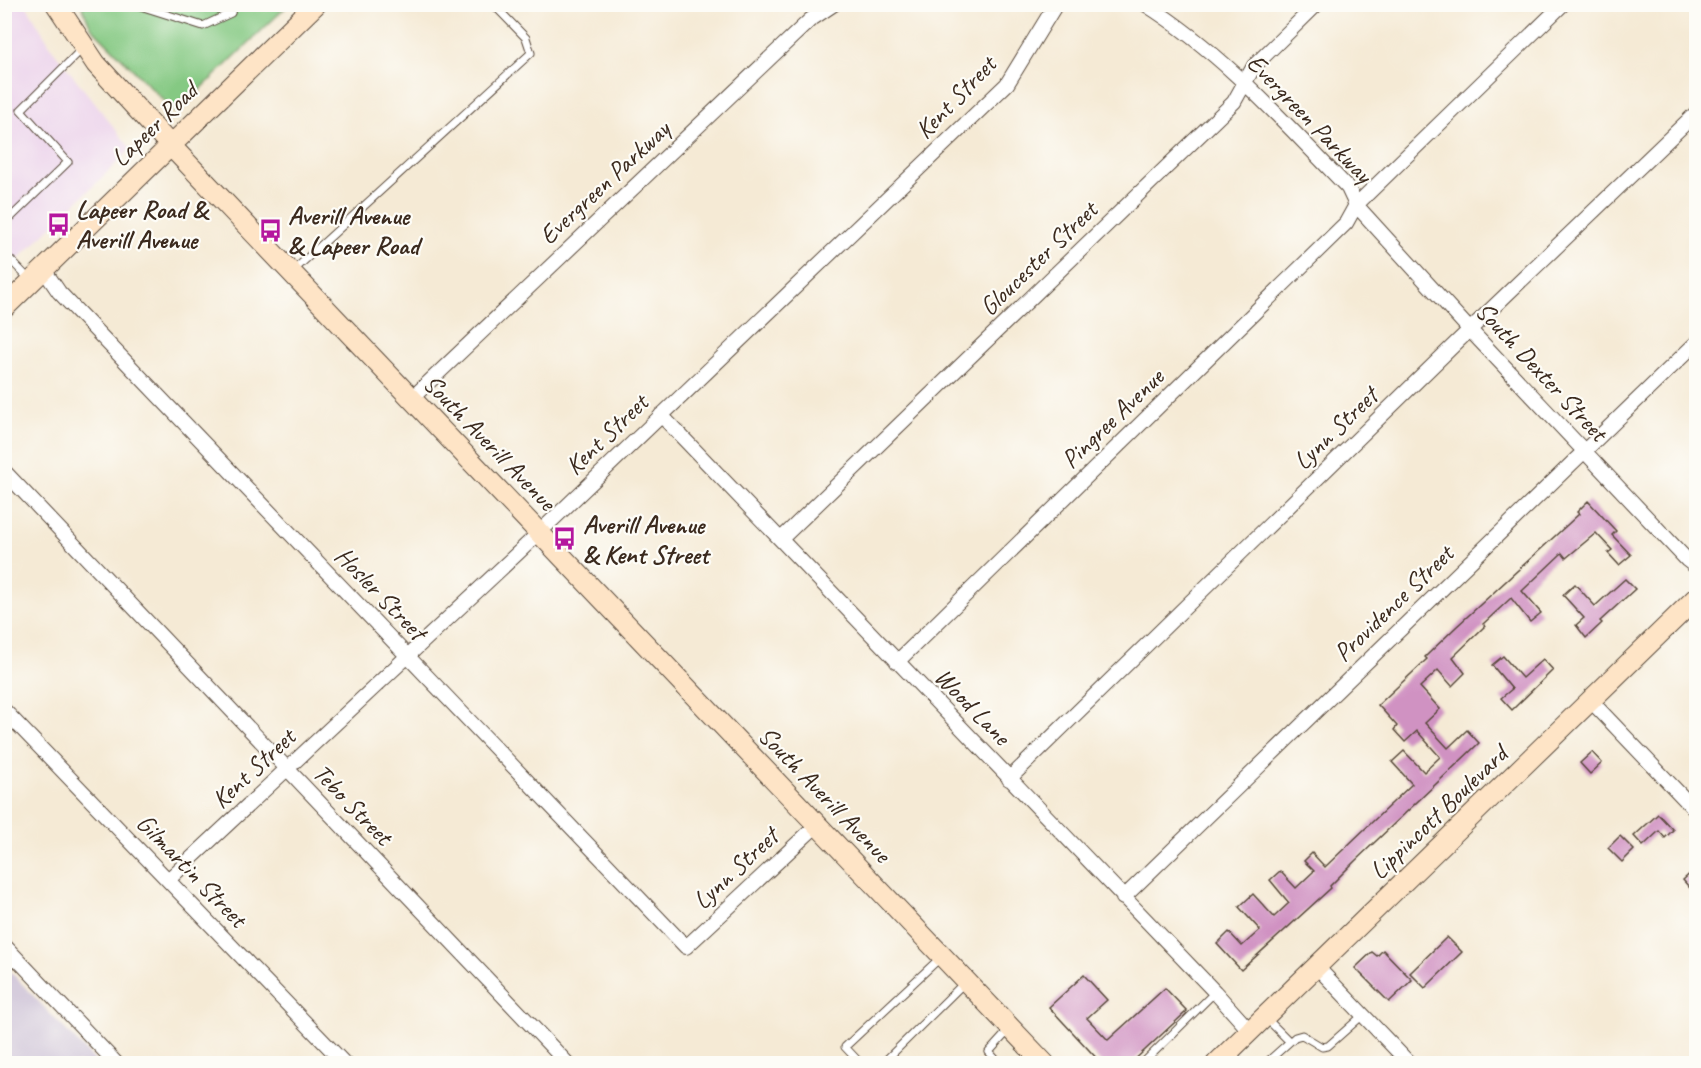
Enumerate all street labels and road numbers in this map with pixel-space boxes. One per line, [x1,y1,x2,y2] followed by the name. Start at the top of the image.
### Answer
[908,47,1005,146] street label: Kent Street
[1240,47,1381,192] street label: Evergreen Parkway
[104,72,207,174] street label: Lapeer Road
[532,112,678,252] street label: Evergreen Parkway
[972,192,1106,323] street label: Gloucester Street
[1468,295,1616,450] street label: South Dexter Street
[1054,360,1172,476] street label: Pingree Avenue
[416,367,565,519] street label: South Averill Avenue
[1286,378,1387,477] street label: Lynn Street
[558,385,657,482] street label: Kent Street
[1326,536,1462,669] street label: Providence Street
[328,540,436,650] street label: Hosler Street
[928,661,1019,754] street label: Wood Lane
[751,719,900,871] street label: South Averill Avenue
[204,720,304,816] street label: Kent Street
[1362,736,1517,886] street label: Lippincott Boulevard
[306,757,401,854] street label: Tebo Street
[129,807,256,936] street label: Gilmartin Street
[686,818,788,916] street label: Lynn Street

